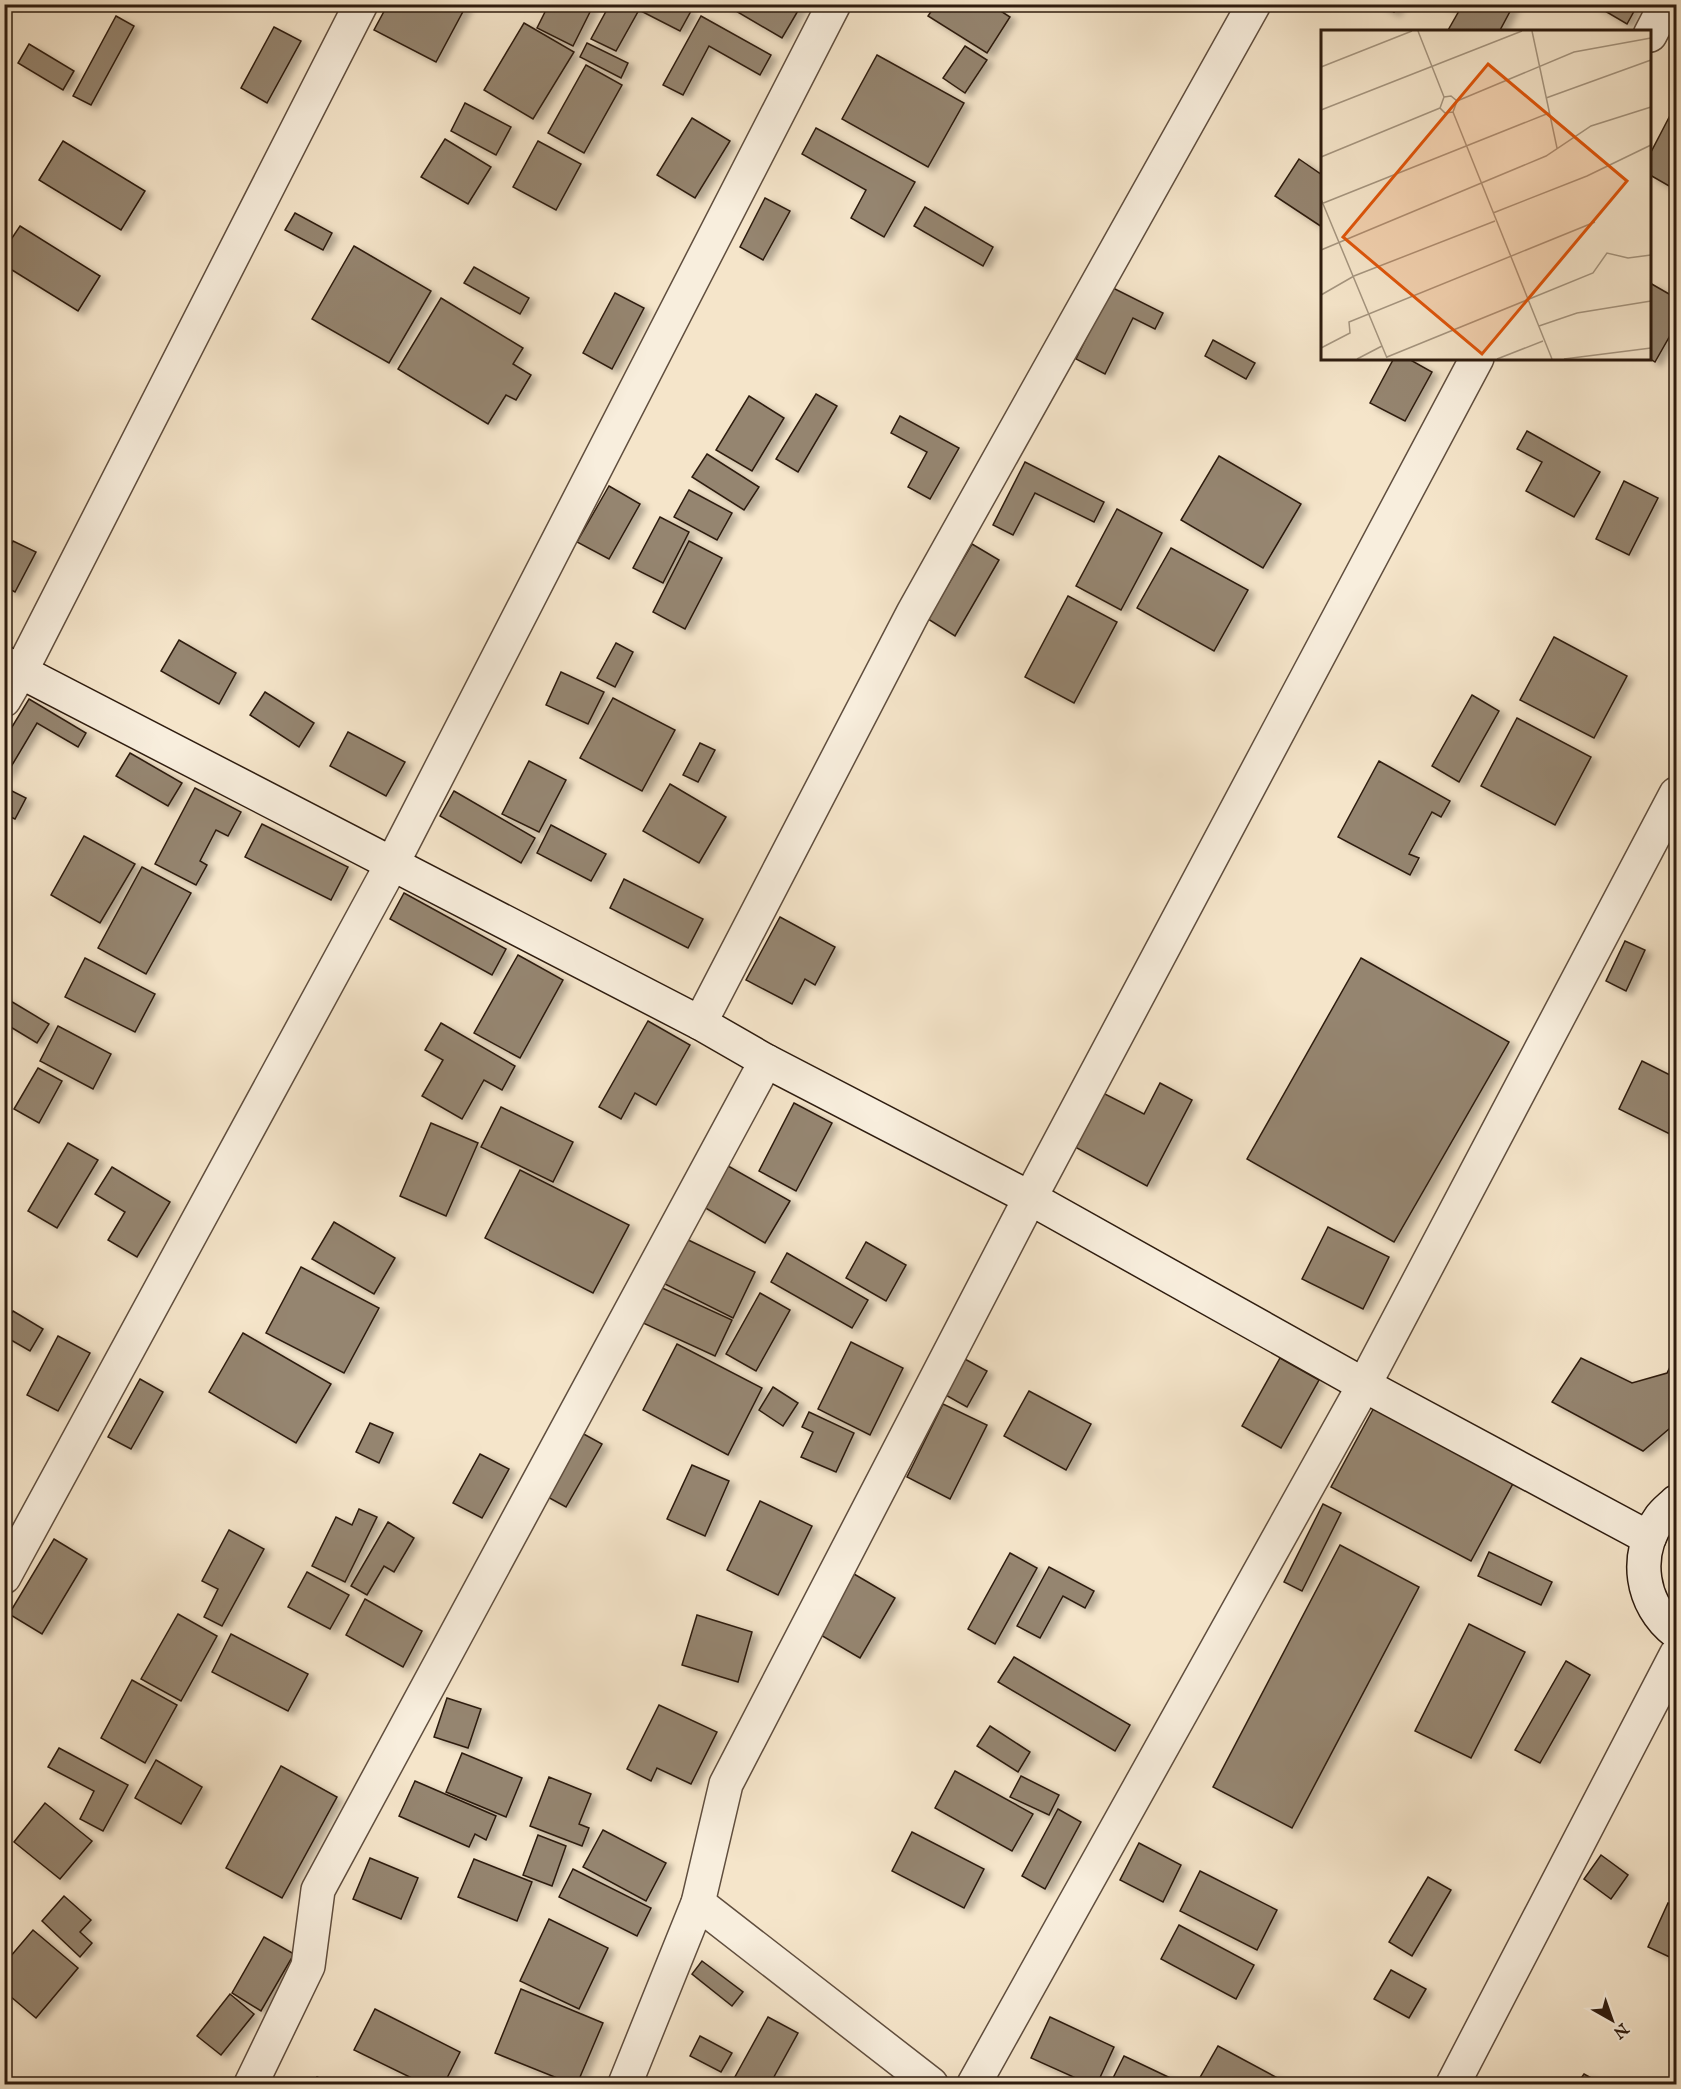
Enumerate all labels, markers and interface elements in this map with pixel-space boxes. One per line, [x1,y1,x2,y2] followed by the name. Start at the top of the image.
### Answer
[1321,30,1651,360] inset map
[1582,1990,1642,2050] north arrow
[1609,2017,1633,2042] text: N

